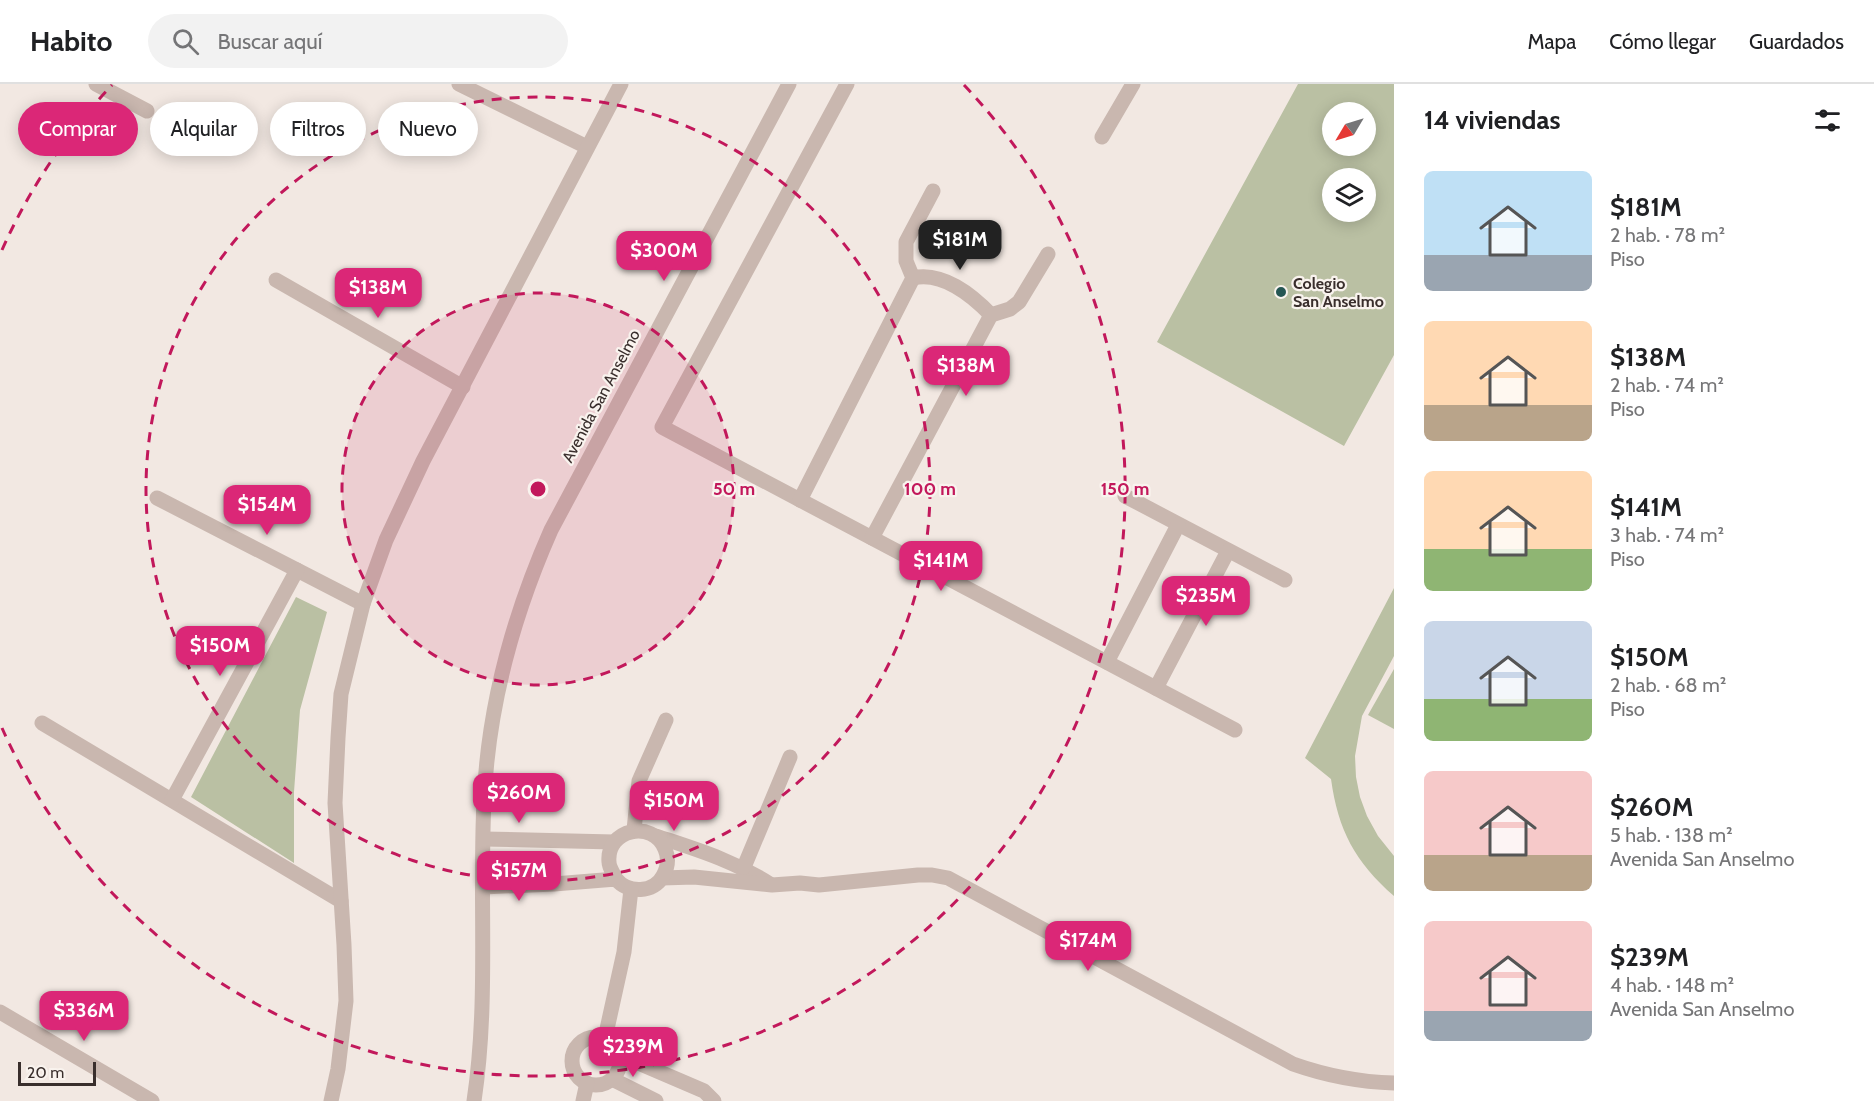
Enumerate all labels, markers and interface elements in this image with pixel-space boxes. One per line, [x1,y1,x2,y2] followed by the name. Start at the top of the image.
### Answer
[148,14,568,68] search box
[30,24,112,58] text: Habito
[169,25,202,58] icon: search
[217,28,323,55] text: Buscar aquí
[1528,29,1576,54] text: Mapa
[1609,29,1716,54] text: Cómo llegar
[1749,29,1844,54] text: Guardados
[18,102,138,156] chip: Comprar
[150,102,258,156] chip: Alquilar
[270,102,366,156] chip: Filtros
[378,102,478,156] chip: Nuevo
[1322,102,1376,156] north arrow
[1322,102,1376,222] map controls
[1424,104,1560,136] text: 14 viviendas
[1811,104,1844,137] icon: filters
[1322,168,1376,222] button: layers
[1610,191,1682,223] text: $181M
[1472,195,1544,267] icon: home
[918,220,1002,271] pin: $181M
[1610,223,1725,247] text: 2 hab. · 78 m²
[932,227,988,251] text: $181M
[622,231,706,282] pin: $300M
[630,238,698,262] text: $300M
[1610,247,1645,271] text: Piso
[336,268,420,319] pin: $138M
[1293,274,1384,311] place label: Colegio San Anselmo
[349,275,407,299] text: $138M
[1274,285,1288,299] marker: Colegio San Anselmo
[558,326,644,466] street label: Avenida San Anselmo
[1610,341,1686,373] text: $138M
[1472,345,1544,417] icon: home
[924,346,1008,397] pin: $138M
[937,353,995,377] text: $138M
[1610,373,1724,397] text: 2 hab. · 74 m²
[1610,397,1645,421] text: Piso
[713,478,755,500] text: 50 m
[904,478,956,500] text: 100 m
[1101,478,1149,500] text: 150 m
[528,479,548,499] centre of rings
[225,485,309,536] pin: $154M
[1610,491,1682,523] text: $141M
[238,492,296,516] text: $154M
[1472,495,1544,567] icon: home
[1610,523,1724,547] text: 3 hab. · 74 m²
[899,541,983,592] pin: $141M
[1610,547,1645,571] text: Piso
[913,548,969,572] text: $141M
[1164,576,1248,627] pin: $235M
[1176,583,1236,607] text: $235M
[178,626,262,677] pin: $150M
[190,633,250,657] text: $150M
[1610,641,1689,673] text: $150M
[1472,645,1544,717] icon: home
[1610,673,1726,697] text: 2 hab. · 68 m²
[1610,697,1645,721] text: Piso
[477,773,561,824] pin: $260M
[487,780,551,804] text: $260M
[632,781,716,832] pin: $150M
[644,788,704,812] text: $150M
[1610,791,1693,823] text: $260M
[1472,795,1544,867] icon: home
[1610,823,1733,847] text: 5 hab. · 138 m²
[1610,847,1794,871] text: Avenida San Anselmo
[477,851,561,902] pin: $157M
[491,858,547,882] text: $157M
[1046,921,1130,972] pin: $174M
[1059,928,1117,952] text: $174M
[1610,941,1689,973] text: $239M
[1472,945,1544,1017] icon: home
[1610,973,1734,997] text: 4 hab. · 148 m²
[42,991,126,1042] pin: $336M
[1610,997,1794,1021] text: Avenida San Anselmo
[53,998,115,1022] text: $336M
[591,1027,675,1078] pin: $239M
[603,1034,663,1058] text: $239M
[18,1059,96,1086] scale bar
[27,1063,64,1082] text: 20 m

